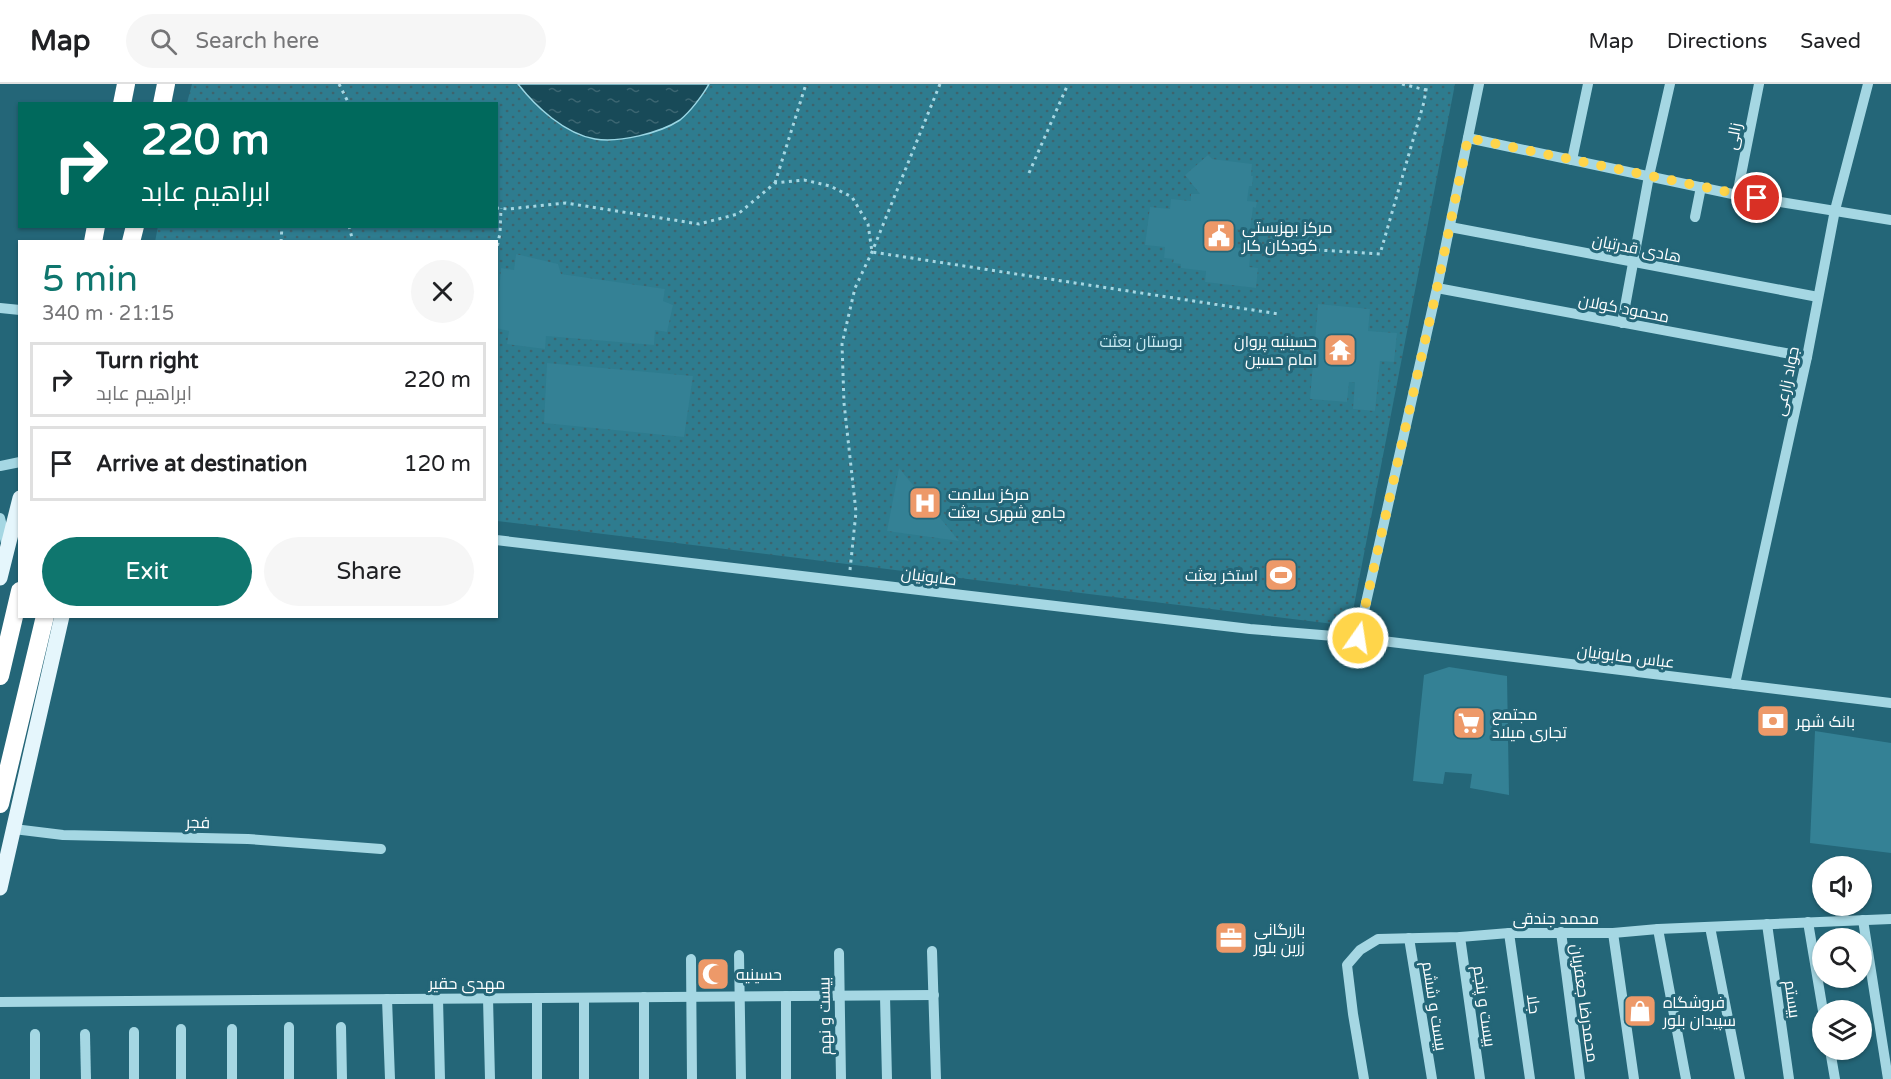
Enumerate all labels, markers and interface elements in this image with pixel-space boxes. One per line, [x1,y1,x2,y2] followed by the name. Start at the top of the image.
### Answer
[126,14,546,68] search box
[30,24,90,58] text: Map
[147,25,180,58] icon: search
[195,28,319,54] text: Search here
[1588,29,1634,54] text: Map
[1667,29,1767,54] text: Directions
[1800,29,1861,54] text: Saved
[141,115,270,166] text: 220 m
[1722,121,1746,151] street label: زالی
[42,126,120,204] icon: right
[1731,172,1782,223] pin
[141,176,271,209] text: ابراهیم عابد
[1740,181,1773,214] icon: arrive
[1201,218,1237,254] public building icon: مرکز بهزیستی کودکان کار
[1241,218,1333,256] place label: مرکز بهزیستی کودکان کار
[1590,231,1683,267] street label: هادی قدرتیان
[42,258,138,301] text: 5 min
[411,260,474,323] button: close
[1577,290,1671,328] street label: محمود کولان
[42,302,174,326] text: 340 m · 21:15
[1099,332,1183,352] park label: بوستان بعثت
[1234,332,1317,371] place label: حسینیه پروان امام حسین
[1322,332,1358,368] temple icon: حسینیه پروان امام حسین
[1770,345,1804,418] street label: جواد زارعی
[96,348,198,374] text: Turn right
[45,363,78,396] icon: right
[404,367,471,393] text: 220 m
[96,382,192,406] text: ابراهیم عابد
[45,447,78,480] icon: arrive
[96,451,307,477] text: Arrive at destination
[404,451,471,477] text: 120 m
[907,485,943,521] hospital icon: مرکز سلامت جامع شهری بعثت
[948,485,1065,524] place label: مرکز سلامت جامع شهری بعثت
[42,537,252,606] button: Exit
[264,537,474,606] button: Share
[1263,557,1299,593] sports icon: استخر بعثت
[900,564,958,590] street label: صابونیان
[1185,566,1258,586] place label: استخر بعثت
[1326,606,1390,670] position arrow
[1576,641,1676,673] street label: عباس صابونیان
[1755,703,1791,739] bank icon: بانک شهر
[1451,705,1487,741] supermarket icon: مجتمع تجاری میلاد
[1492,705,1568,743] place label: مجتمع تجاری میلاد
[1795,712,1855,732] place label: بانک شهر
[185,813,210,833] street label: فجر
[1812,856,1872,1060] map controls
[1812,856,1872,916] button: sound
[1513,909,1599,929] street label: محمد جندقی
[1213,920,1249,956] office icon: بازرگانی زرین بلور
[1253,920,1305,958] place label: بازرگانی زرین بلور
[1812,928,1872,988] button: search
[1566,943,1602,1064] street label: محمدرضا جعفریان
[695,956,731,992] mosque icon: حسینیه
[1416,960,1451,1053] street label: بیست و ششم
[1467,964,1500,1048] street label: بیست و پنجم
[736,965,782,985] place label: حسینیه
[428,974,505,994] street label: مهدی حقیر
[814,977,837,1055] street label: بیست و نهم
[1778,979,1805,1019] street label: بیستم
[1522,993,1544,1015] street label: جلا
[1622,993,1658,1029] shop icon: فروشگاه سپیدان بلور
[1662,993,1736,1031] place label: فروشگاه سپیدان بلور
[1812,1000,1872,1060] button: layers

